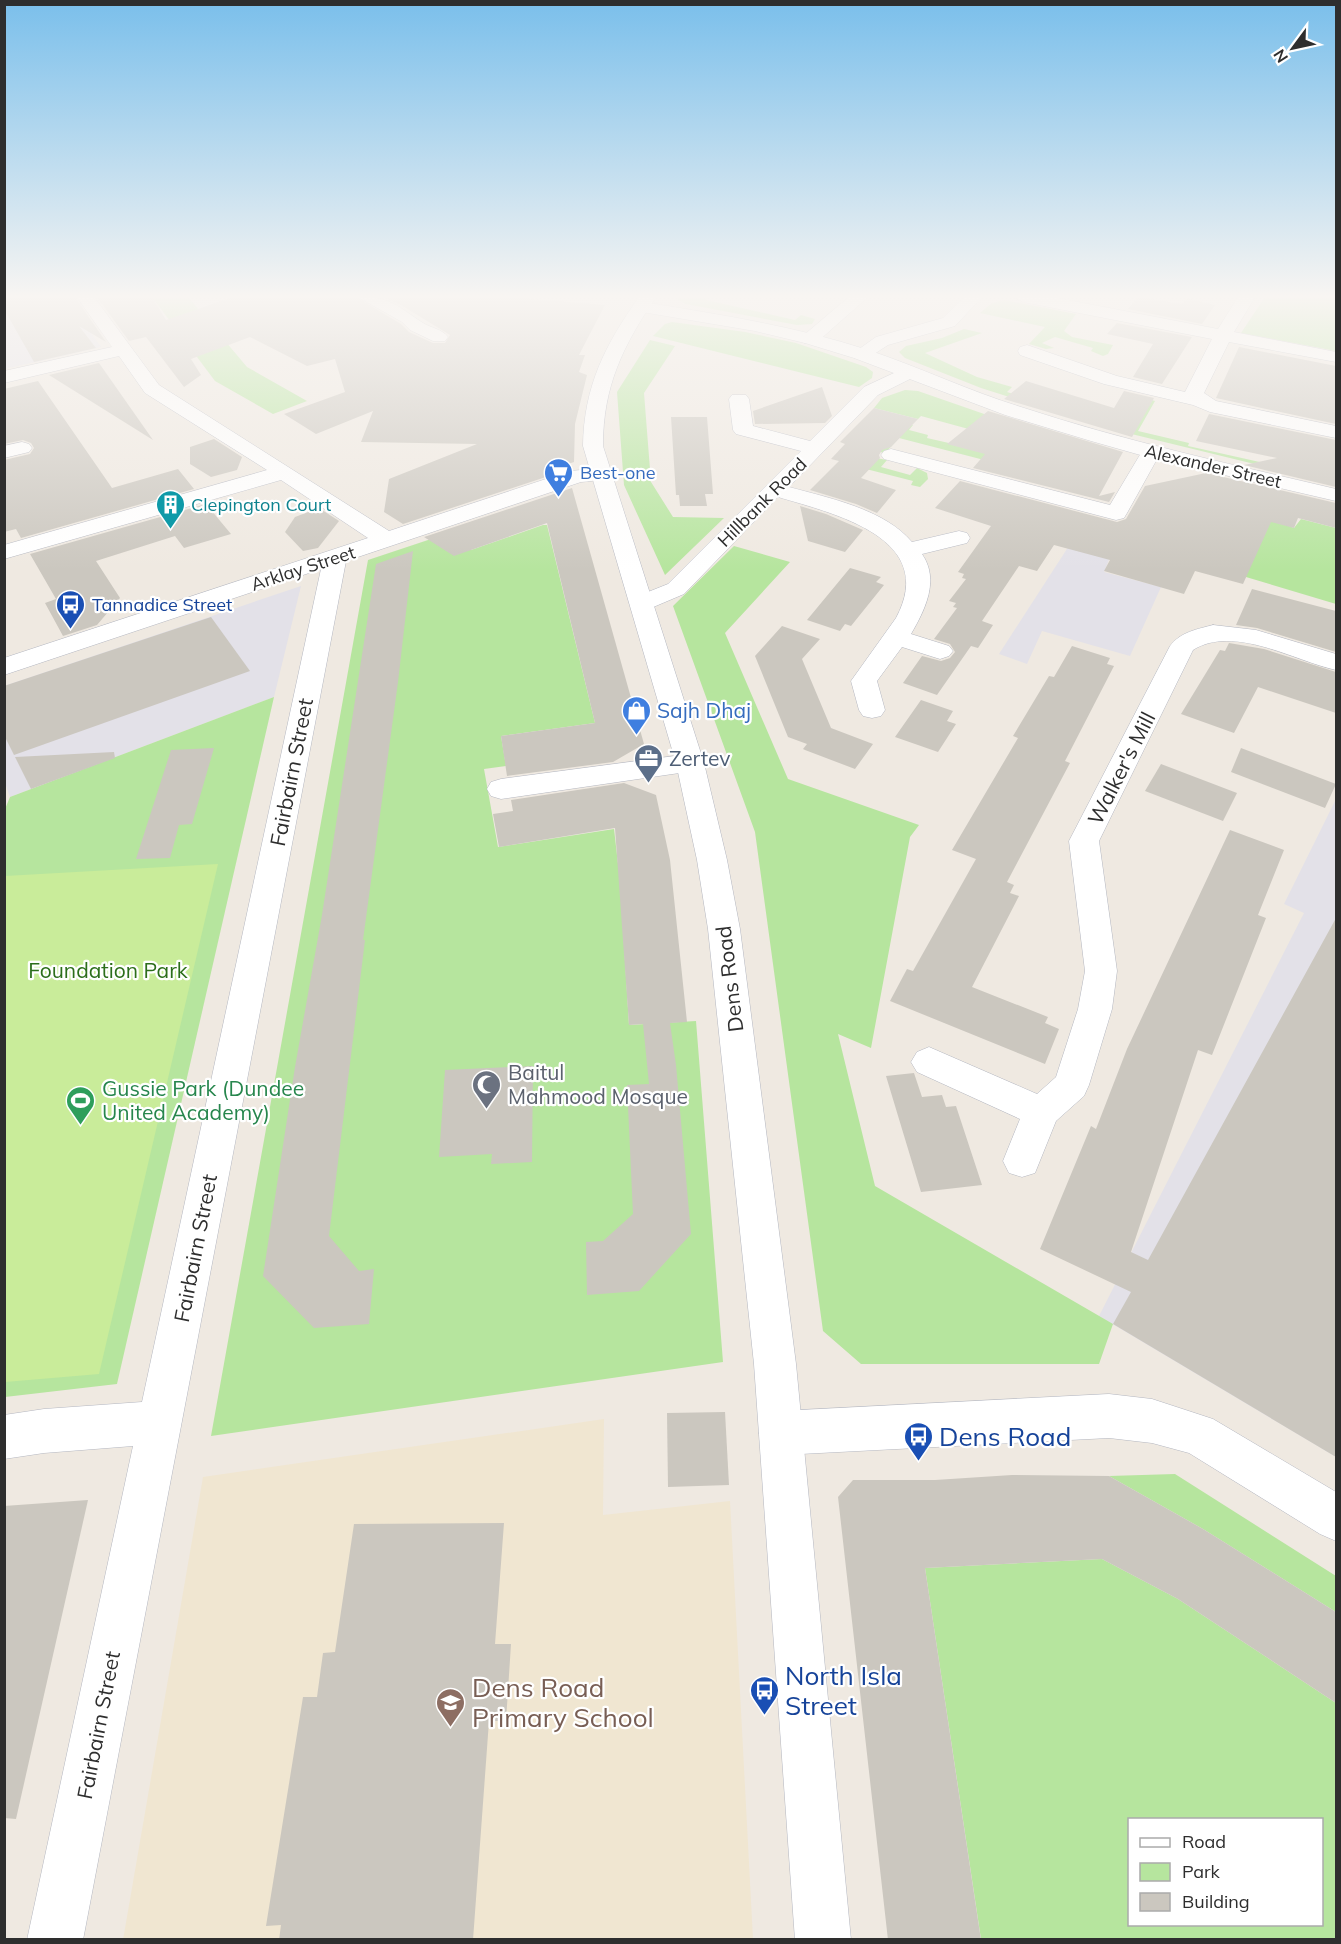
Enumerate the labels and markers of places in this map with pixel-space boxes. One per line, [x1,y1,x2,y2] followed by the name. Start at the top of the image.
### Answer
[543,456,575,498] supermarket icon: Best-one
[580,461,656,484] place label: Best-one
[154,488,186,530] building icon: Clepington Court
[191,493,331,516] place label: Clepington Court
[55,588,87,630] bus stop icon: Tannadice Street
[92,593,232,616] place label: Tannadice Street
[620,694,652,736] shop icon: Sajh Dhaj
[657,697,751,723] place label: Sajh Dhaj
[632,742,664,784] office icon: Zertev
[669,745,731,771] place label: Zertev
[508,1059,688,1109] place label: Baitul Mahmood Mosque
[471,1068,503,1110] mosque icon: Baitul Mahmood Mosque
[102,1075,304,1125] place label: Gussie Park (Dundee United Academy)
[65,1084,97,1126] sports icon: Gussie Park (Dundee United Academy)
[902,1420,934,1462] bus stop icon: Dens Road
[939,1420,1071,1453] place label: Dens Road
[785,1659,902,1722] place label: North Isla Street
[472,1671,654,1734] place label: Dens Road Primary School
[748,1674,780,1716] bus stop icon: North Isla Street
[435,1686,467,1728] school or university icon: Dens Road Primary School

